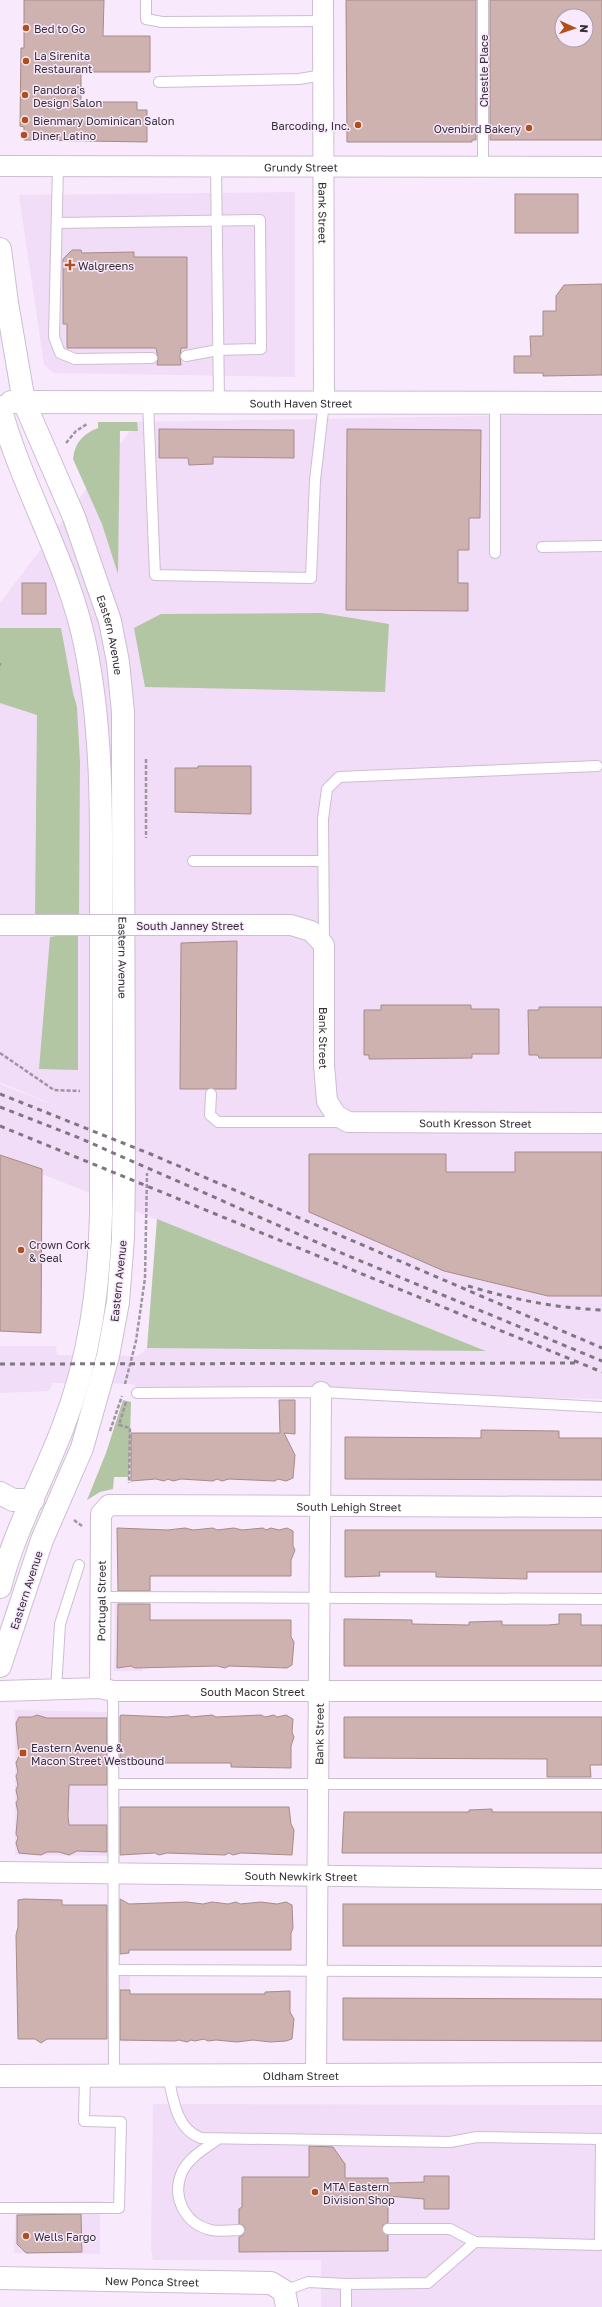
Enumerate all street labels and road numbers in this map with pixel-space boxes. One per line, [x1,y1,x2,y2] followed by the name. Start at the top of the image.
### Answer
[477,35,490,107] street label: Chestle Place
[264,160,338,173] street label: Grundy Street
[317,182,330,244] street label: Bank Street
[249,396,353,409] street label: South Haven Street
[95,593,126,676] street label: Eastern Avenue
[117,917,130,999] street label: Eastern Avenue
[136,919,244,932] street label: South Janney Street
[317,1007,331,1070] street label: Bank Street
[419,1116,532,1129] street label: South Kresson Street
[107,1240,129,1322] street label: Eastern Avenue
[296,1499,402,1513] street label: South Lehigh Street
[7,1549,45,1631] street label: Eastern Avenue
[94,1560,107,1642] street label: Portugal Street
[200,1685,305,1698] street label: South Macon Street
[312,1703,325,1765] street label: Bank Street
[244,1868,357,1883] street label: South Newkirk Street
[263,2068,339,2082] street label: Oldham Street
[105,2273,199,2288] street label: New Ponca Street

